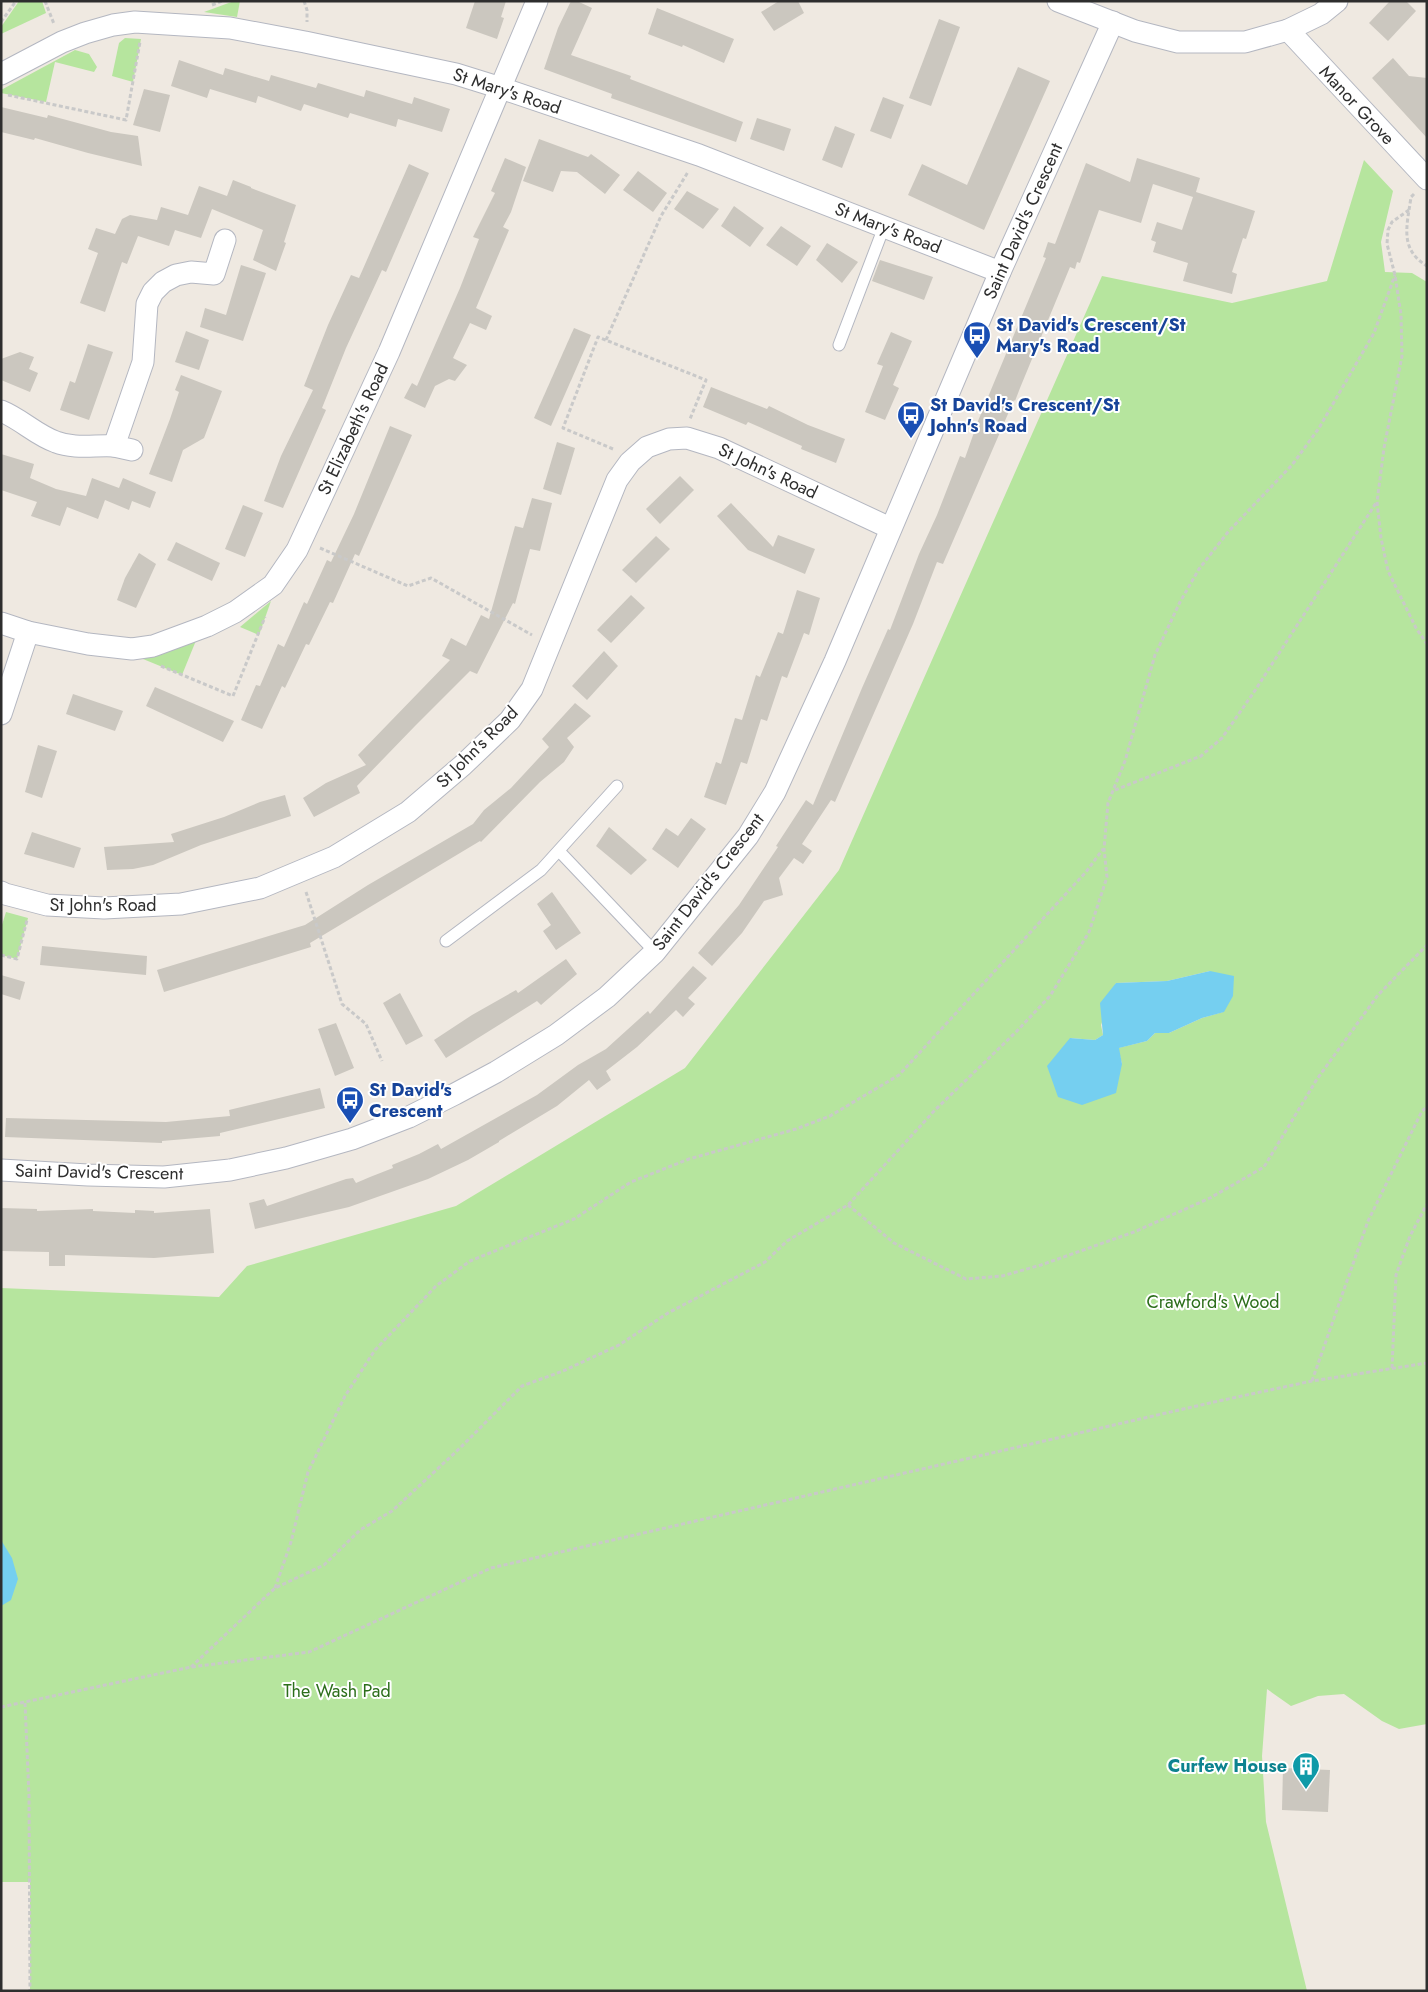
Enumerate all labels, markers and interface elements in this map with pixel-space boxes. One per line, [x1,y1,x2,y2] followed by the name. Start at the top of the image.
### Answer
[1313,59,1401,151] street label: Manor Grove
[450,61,564,121] street label: St Mary's Road
[977,138,1069,303] street label: Saint David's Crescent
[831,196,945,260] street label: St Mary's Road
[996,312,1186,359] place label: St David's Crescent/St Mary's Road
[962,320,992,359] bus stop icon: St David's Crescent/St Mary's Road
[311,359,395,499] street label: St Elizabeth's Road
[927,392,1120,439] place label: St David's Crescent/St John's Road
[896,400,926,439] bus stop icon: St David's Crescent/St John's Road
[714,437,822,505] street label: St John's Road
[430,700,524,794] street label: St John's Road
[646,807,771,956] street label: Saint David's Crescent
[50,892,156,918] street label: St John's Road
[369,1077,452,1124] place label: St David's Crescent
[335,1085,365,1124] bus stop icon: St David's Crescent
[15,1158,184,1186] street label: Saint David's Crescent
[1146,1289,1280,1315] park label: Crawford's Wood
[283,1678,391,1704] park label: The Wash Pad
[1291,1751,1321,1790] building icon: Curfew House
[1168,1753,1287,1779] place label: Curfew House

